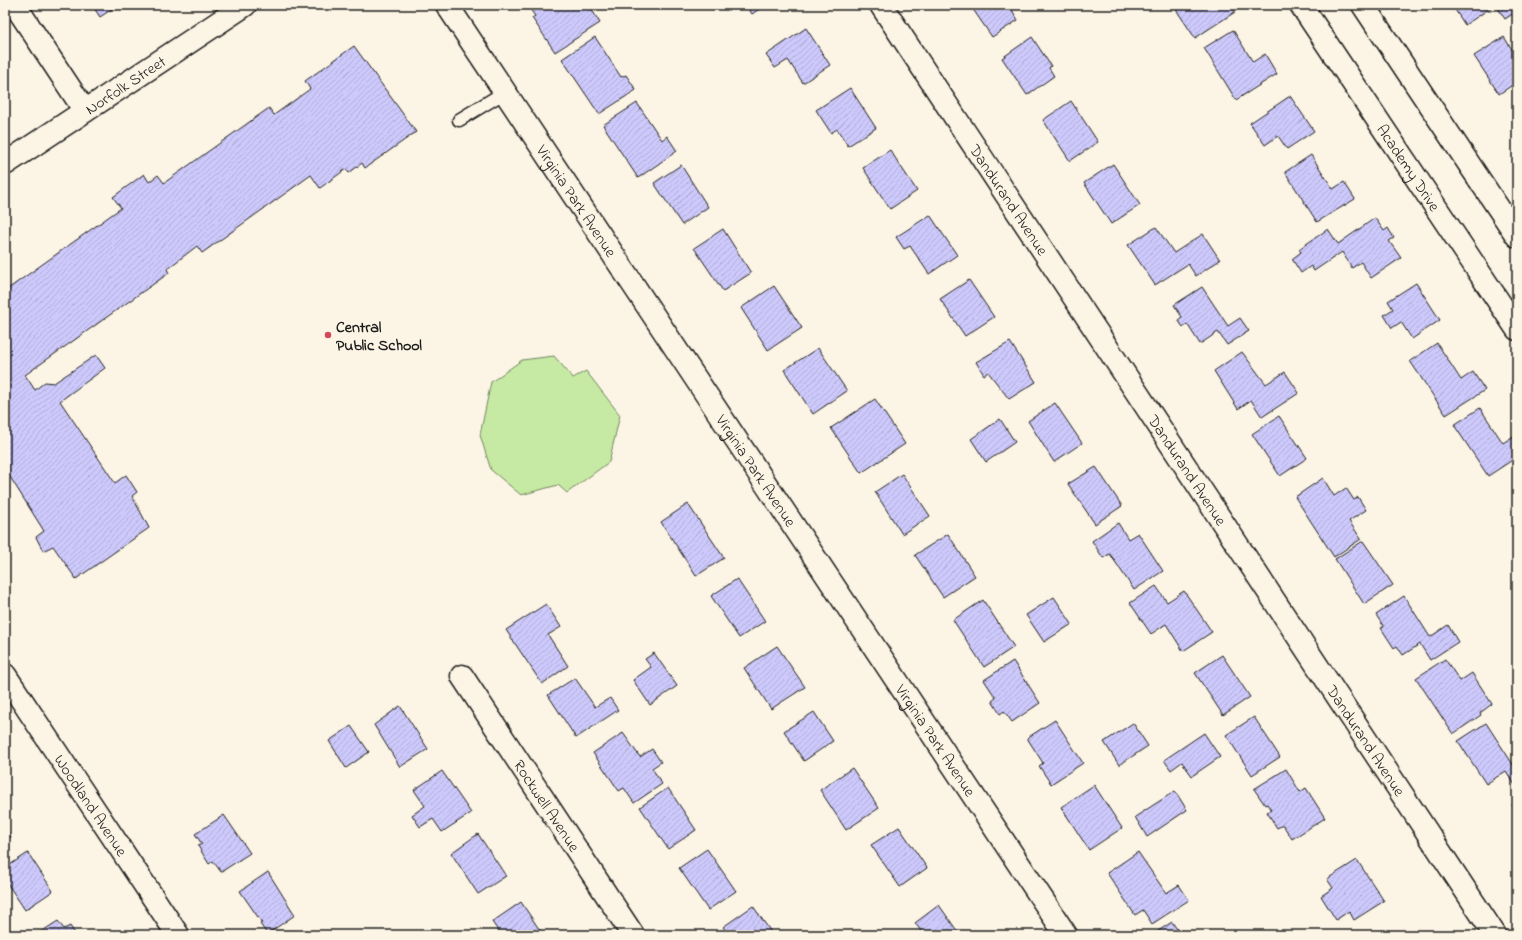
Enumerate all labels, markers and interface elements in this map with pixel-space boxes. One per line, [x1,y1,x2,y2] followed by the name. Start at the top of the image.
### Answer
[81,50,172,122] street label: Norfolk Street
[1370,120,1446,218] street label: Academy Drive
[962,139,1054,262] street label: Dandurand Avenue
[529,140,622,263] street label: Virginia Park Avenue
[336,316,422,358] place label: Central Public School
[323,330,333,340] marker: Central Public School
[708,410,802,533] street label: Virginia Park Avenue
[1140,410,1232,532] street label: Dandurand Avenue
[888,679,981,803] street label: Virginia Park Avenue
[1319,680,1411,802] street label: Dandurand Avenue
[47,750,133,863] street label: Woodland Avenue
[506,756,585,858] street label: Rockwell Avenue

